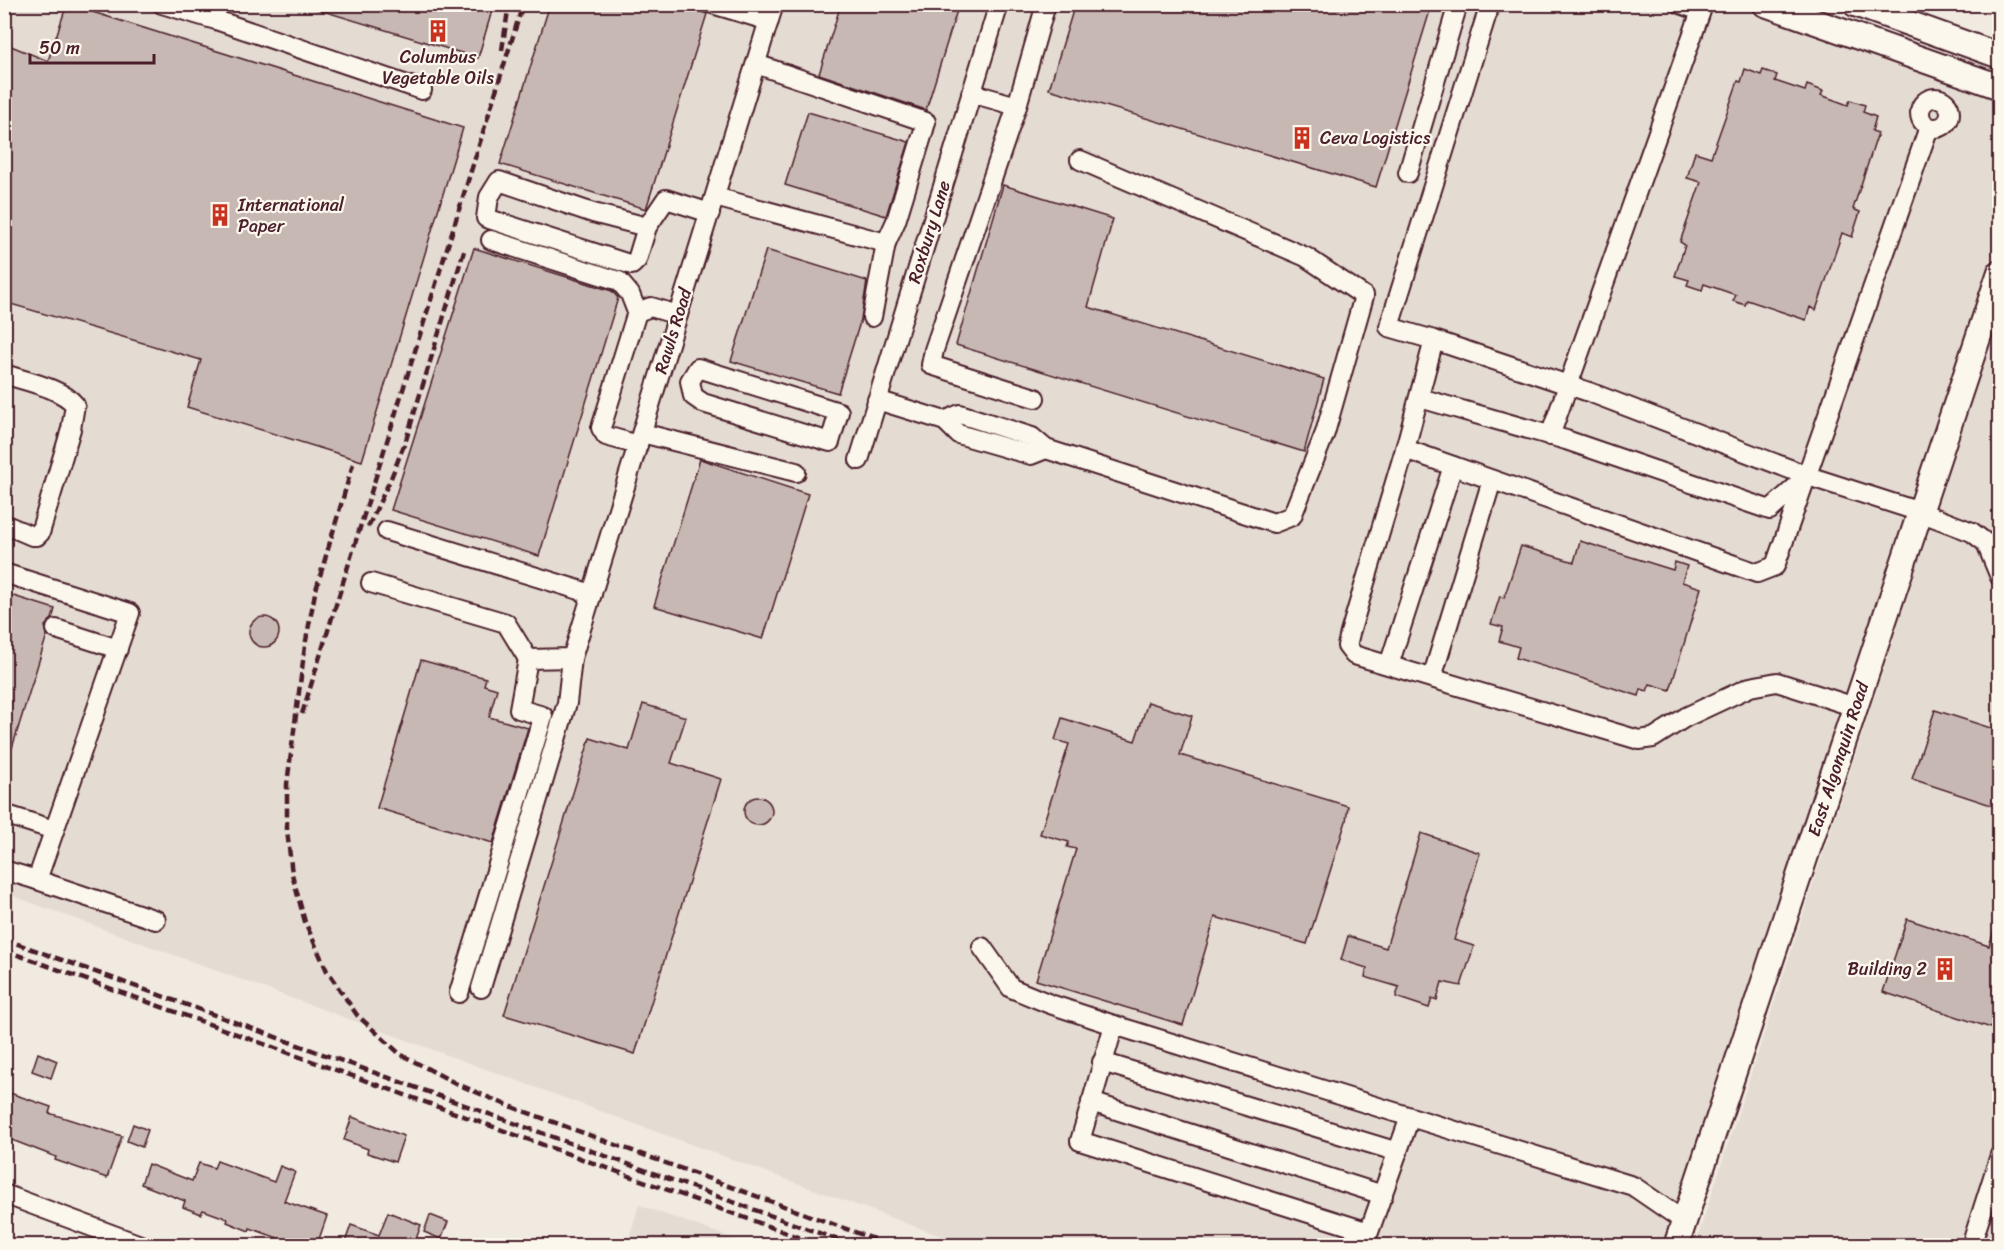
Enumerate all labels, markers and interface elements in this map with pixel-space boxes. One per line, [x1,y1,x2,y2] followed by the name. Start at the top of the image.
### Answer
[425,18,451,44] building icon: Columbus Vegetable Oils
[30,27,154,65] scale bar
[39,32,80,64] text: 50 m
[382,41,494,94] place label: Columbus Vegetable Oils
[1320,122,1431,154] place label: Ceva Logistics
[1289,125,1315,151] building icon: Ceva Logistics
[898,177,960,287] street label: Roxbury Lane
[237,189,345,242] place label: International Paper
[207,202,233,228] building icon: International Paper
[645,283,702,378] street label: Rawls Road
[1798,676,1879,840] street label: East Algonquin Road
[1848,953,1927,985] place label: Building 2
[1932,956,1958,982] building icon: Building 2

